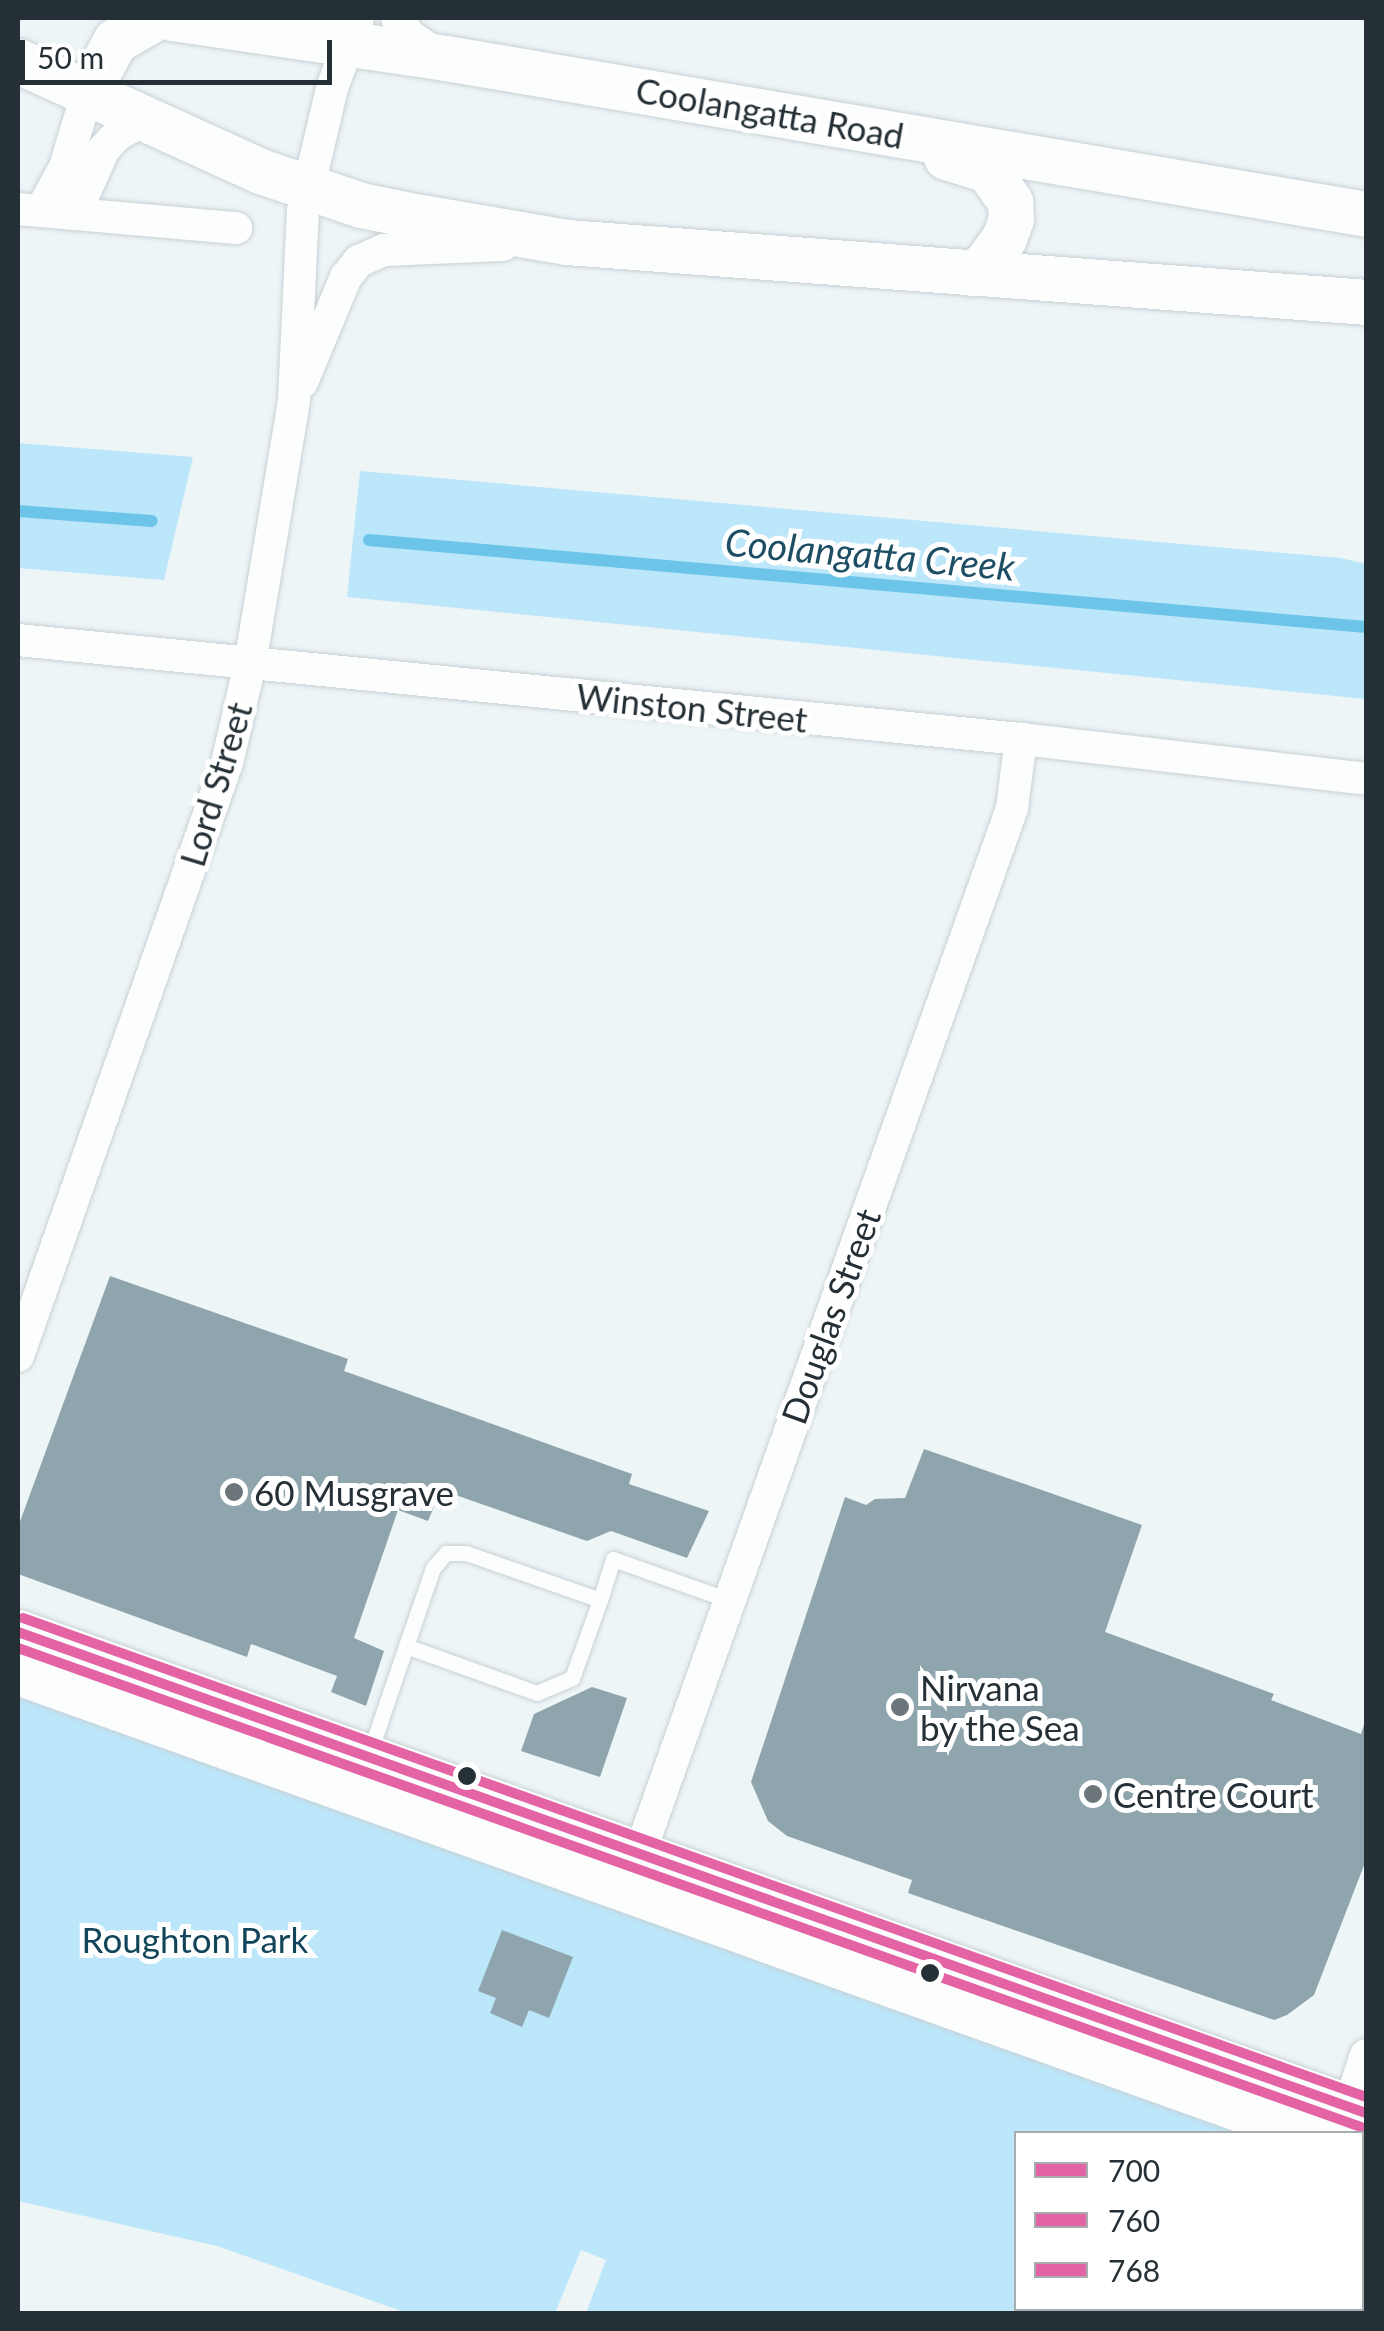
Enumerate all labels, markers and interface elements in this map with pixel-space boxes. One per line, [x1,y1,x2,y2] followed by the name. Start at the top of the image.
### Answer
[25,20,338,82] scale bar
[37,39,104,75] text: 50 m
[633,68,907,156] street label: Coolangatta Road
[723,519,1017,589] water label: Coolangatta Creek
[574,674,810,740] street label: Winston Street
[170,697,260,871] street label: Lord Street
[772,1203,888,1429] street label: Douglas Street
[254,1471,454,1513] place label: 60 Musgrave
[223,1481,245,1503] marker: 60 Musgrave
[920,1666,1080,1748] place label: Nirvana by the Sea
[889,1696,911,1718] marker: Nirvana by the Sea
[457,1766,477,1786] unlabelled marker
[1113,1773,1313,1815] place label: Centre Court
[1082,1783,1104,1805] marker: Centre Court
[82,1918,308,1960] park label: Roughton Park
[920,1963,940,1983] unlabelled marker
[1014,2131,1364,2311] legend
[1108,2152,1160,2188] text: 700
[1108,2202,1160,2238] text: 760
[1108,2252,1160,2288] text: 768

